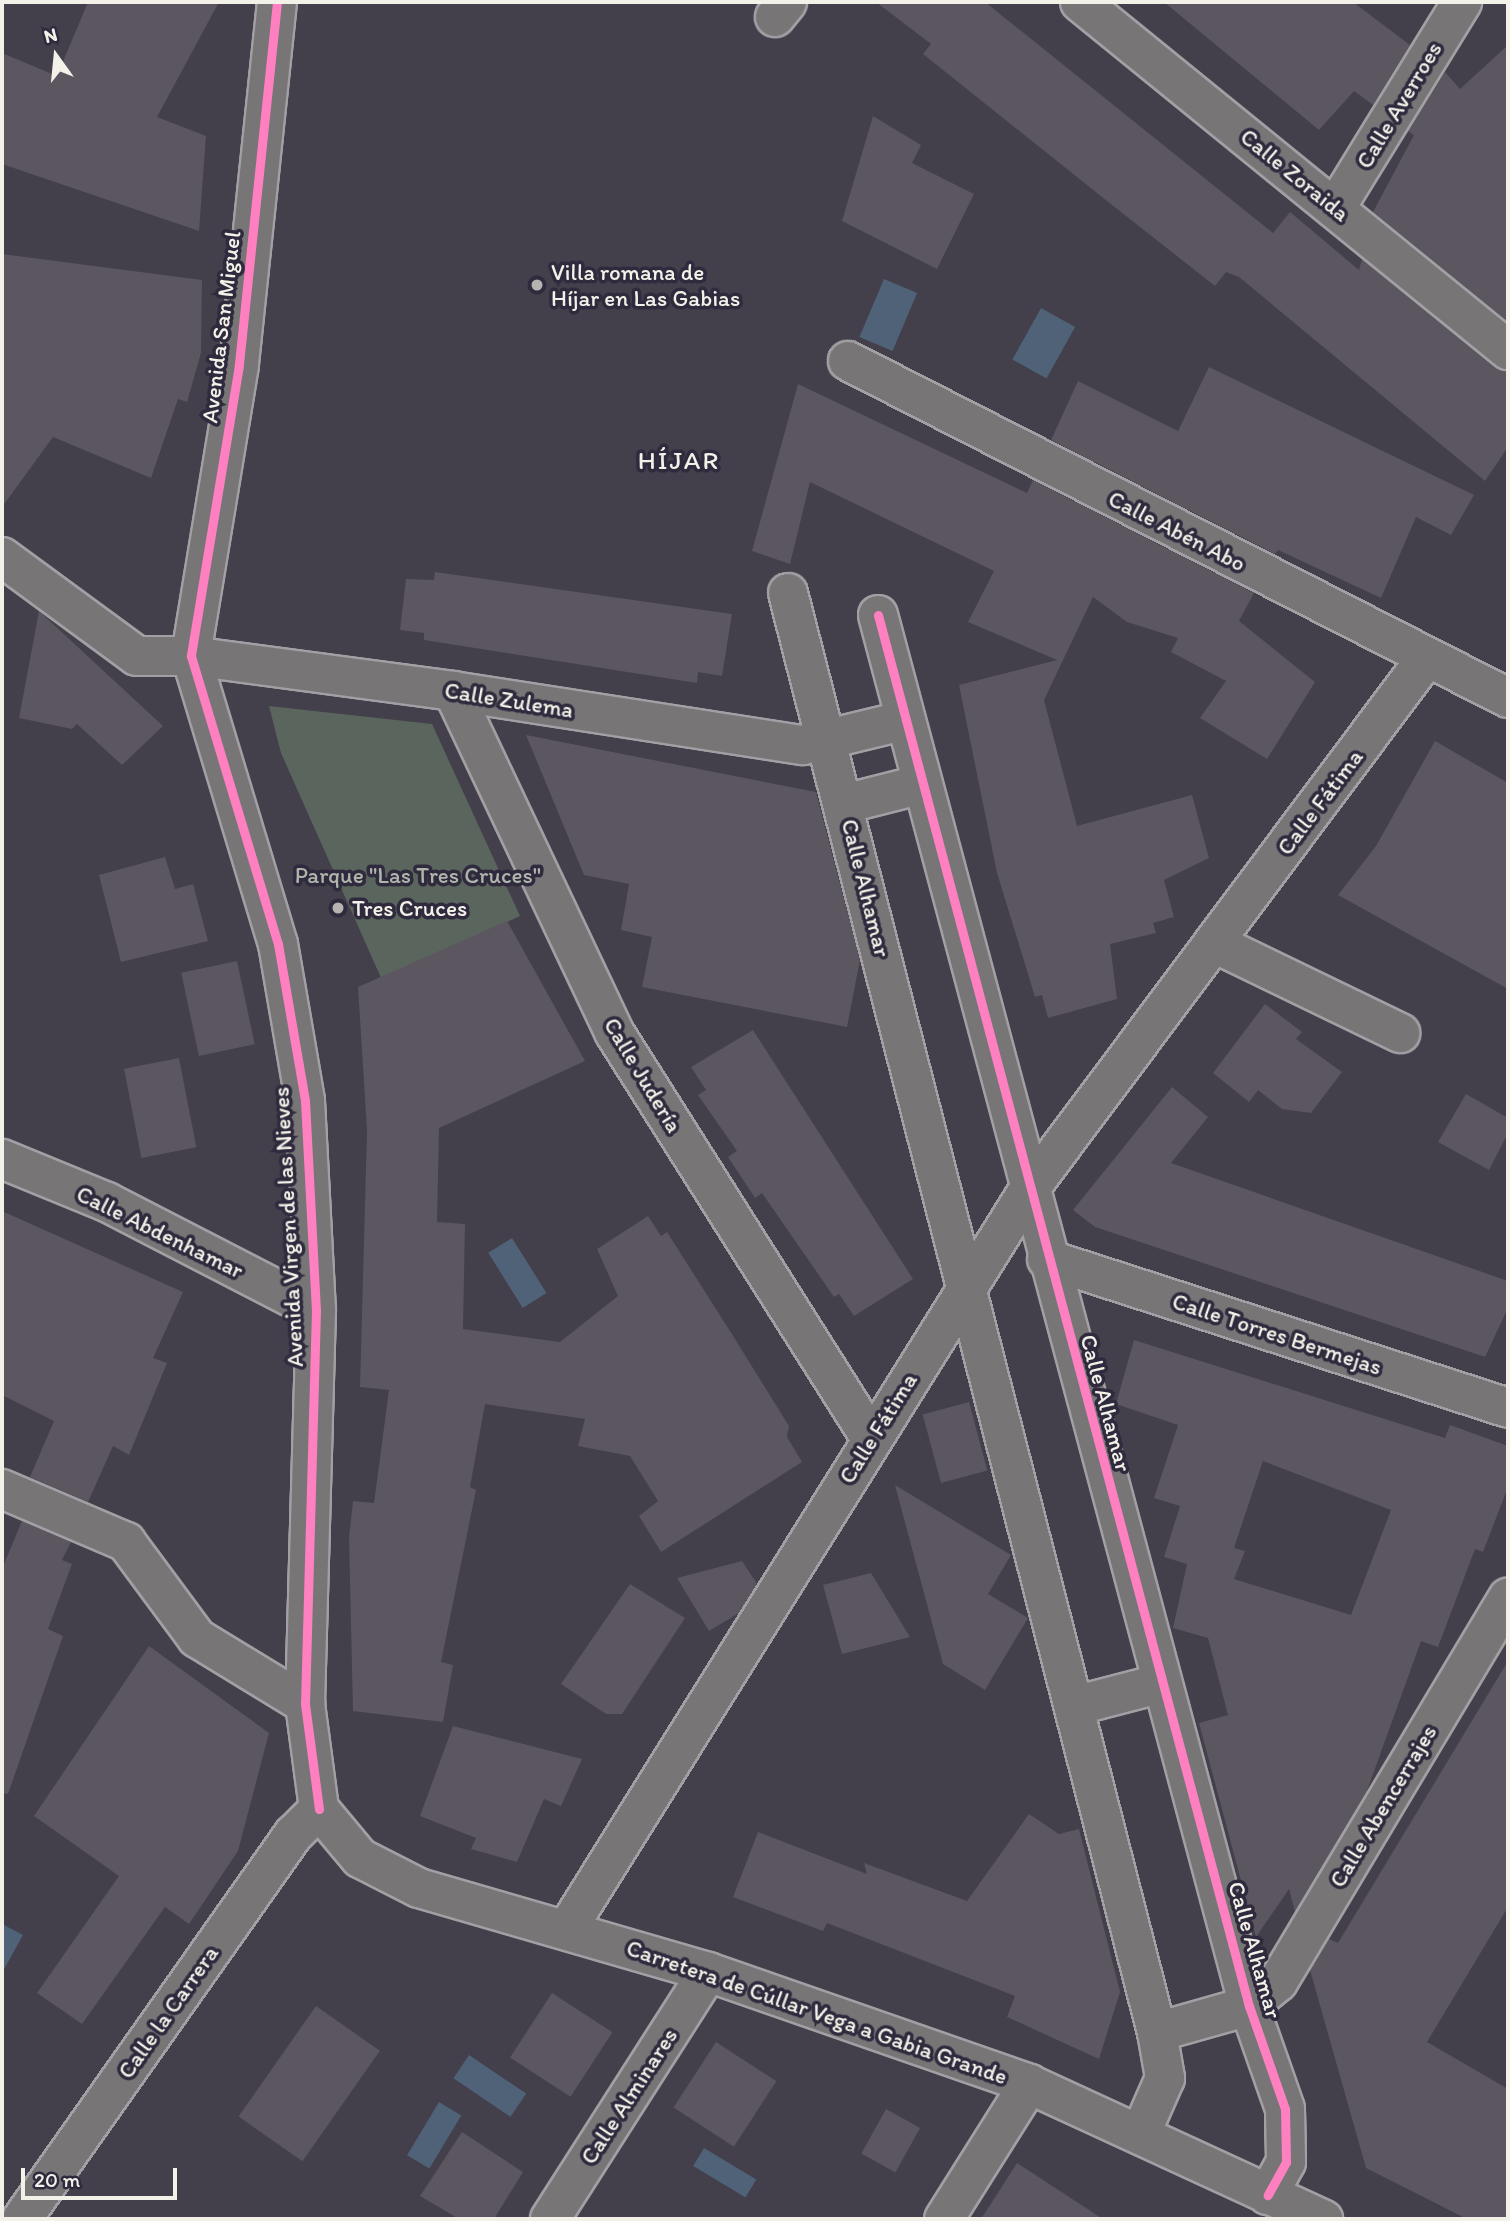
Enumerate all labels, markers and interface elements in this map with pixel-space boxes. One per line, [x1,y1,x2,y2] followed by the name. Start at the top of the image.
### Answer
[21,21,91,91] north arrow
[41,22,60,48] text: N
[1350,37,1448,173] street label: Calle Averroes
[1235,123,1355,227] street label: Calle Zoraida
[196,230,246,424] street label: Avenida San Miguel
[551,258,740,312] place label: Villa romana de Híjar en Las Gabias
[529,277,545,293] marker: Villa romana de Híjar en Las Gabias
[638,445,720,477] district label: HÍJAR
[1104,485,1250,577] street label: Calle Abén Abo
[443,676,575,724] street label: Calle Zulema
[1272,745,1368,859] street label: Calle Fátima
[836,816,896,960] street label: Calle Alhamar
[296,861,540,889] park label: Parque "Las Tres Cruces"
[352,894,467,922] place label: Tres Cruces
[330,900,346,916] marker: Tres Cruces
[598,1012,688,1138] street label: Calle Judería
[267,1086,309,1368] street label: Avenida Virgen de las Nieves
[72,1180,248,1284] street label: Calle Abdenhamar
[1171,1288,1383,1380] street label: Calle Torres Bermejas
[1074,1331,1138,1475] street label: Calle Alhamar
[834,1368,922,1488] street label: Calle Fátima
[1324,1720,1442,1892] street label: Calle Abencerrajes
[1222,1879,1288,2021] street label: Calle Alhamar
[623,1934,1011,2090] street label: Carretera de Cúllar Vega a Gabia Grande
[112,1940,224,2084] street label: Calle la Carrera
[575,2023,683,2169] street label: Calle Alminares
[24,2154,180,2198] scale bar
[34,2167,80,2192] text: 20 m

